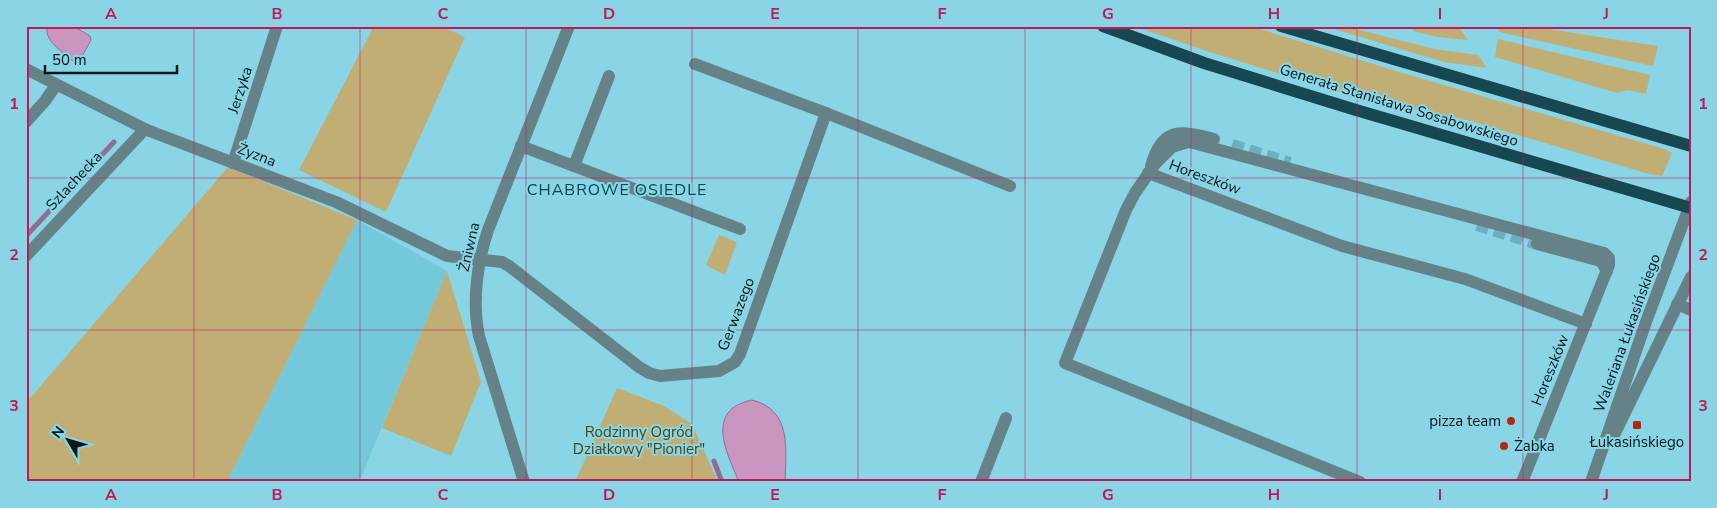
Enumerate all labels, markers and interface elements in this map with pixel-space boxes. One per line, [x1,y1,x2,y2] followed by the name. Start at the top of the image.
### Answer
[105,3,117,25] text: A
[271,3,283,25] text: B
[438,3,449,25] text: C
[603,3,615,25] text: D
[770,3,780,25] text: E
[938,3,947,25] text: F
[1102,3,1114,25] text: G
[1268,3,1280,25] text: H
[1438,3,1442,25] text: I
[1602,3,1609,25] text: J
[45,42,178,74] scale bar
[52,50,87,70] text: 50 m
[1277,59,1521,151] street label: Generała Stanisława Sosabowskiego
[223,64,257,117] street label: Jerzyka
[9,93,19,115] text: 1
[1698,93,1708,115] text: 1
[235,139,279,171] street label: Żyzna
[41,147,107,215] street label: Szlachecka
[1166,155,1244,199] street label: Horeszków
[527,179,707,201] district label: CHABROWE OSIEDLE
[454,220,484,274] street label: Żniwna
[9,244,19,266] text: 2
[1698,244,1708,266] text: 2
[1589,251,1665,415] street label: Waleriana Łukasińskiego
[713,274,759,354] street label: Gerwazego
[1527,331,1574,409] street label: Horeszków
[9,395,19,417] text: 3
[1698,395,1708,417] text: 3
[1429,411,1501,431] place label: pizza team
[1505,415,1517,427] marker: pizza team
[42,416,92,466] north arrow
[1631,419,1643,431] marker: Łukasińskiego
[47,422,69,442] text: N
[573,422,705,459] park label: Rodzinny Ogród Działkowy "Pionier"
[1589,432,1684,452] place label: Łukasińskiego
[1514,436,1555,456] place label: Żabka
[1498,440,1510,452] marker: Żabka
[105,484,117,506] text: A
[271,484,283,506] text: B
[438,484,449,506] text: C
[603,484,615,506] text: D
[770,484,780,506] text: E
[938,484,947,506] text: F
[1102,484,1114,506] text: G
[1268,484,1280,506] text: H
[1438,484,1442,506] text: I
[1602,484,1609,506] text: J

